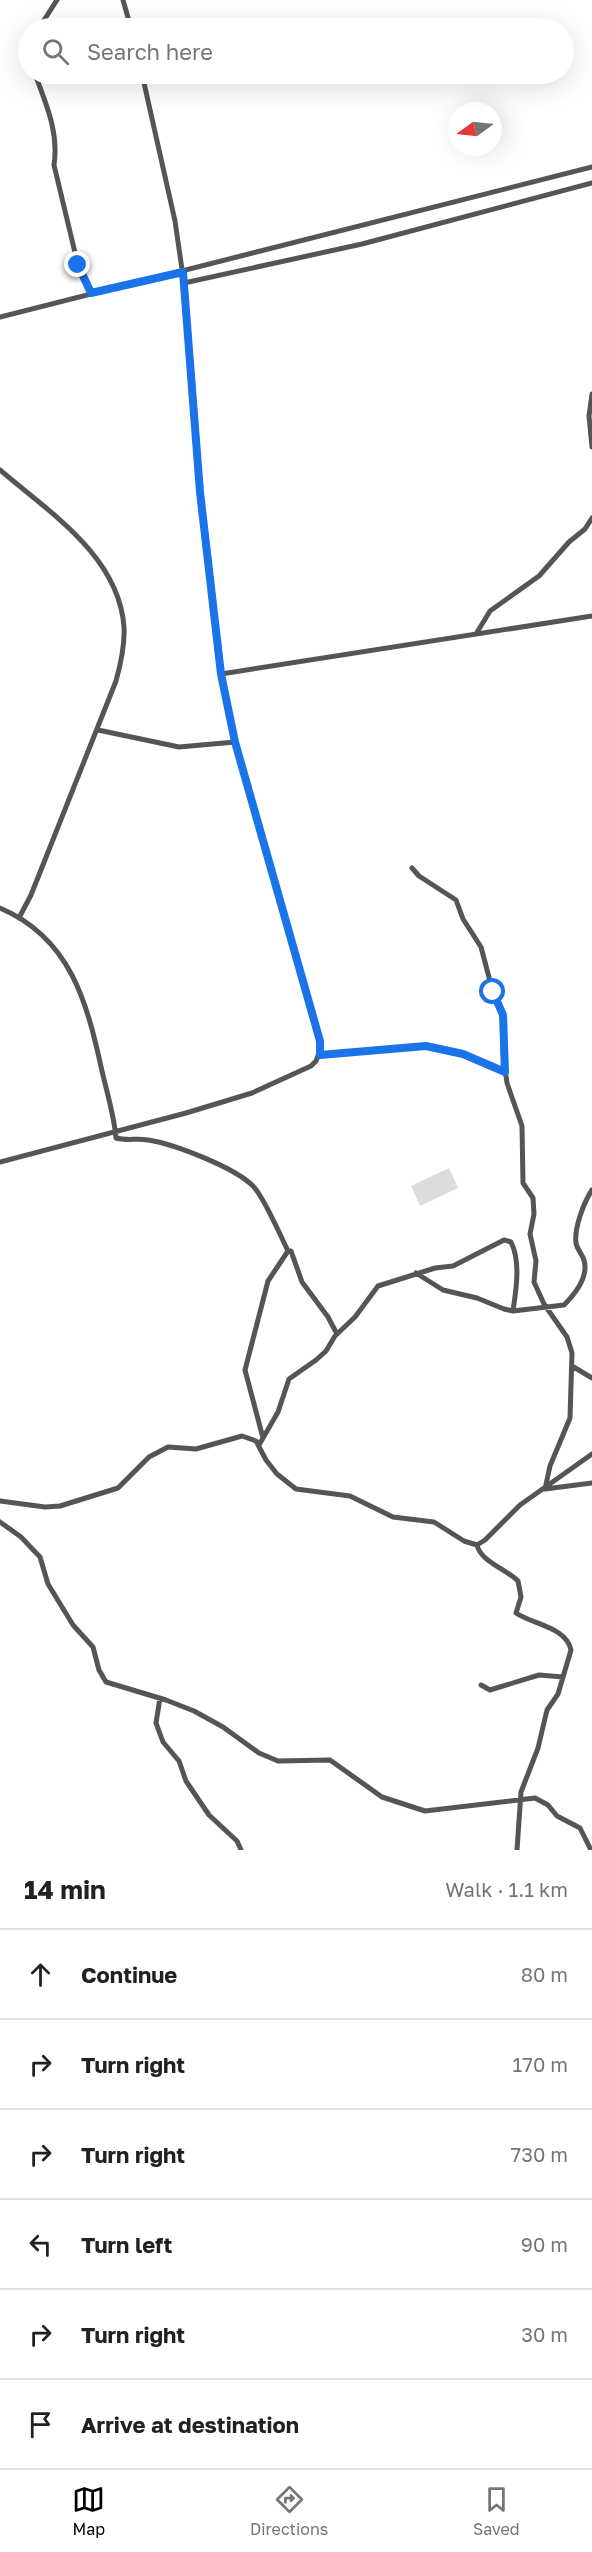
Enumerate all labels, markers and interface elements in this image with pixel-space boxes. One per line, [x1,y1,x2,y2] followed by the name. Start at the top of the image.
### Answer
[18,18,574,84] search box
[39,35,72,68] icon: search
[87,38,213,65] text: Search here
[448,102,502,156] north arrow
[64,251,90,277] route end
[479,978,505,1004] route start
[24,1874,106,1905] text: 14 min
[445,1877,568,1901] text: Walk · 1.1 km
[24,1958,57,1991] icon: ahead
[81,1961,177,1988] text: Continue
[521,1962,568,1986] text: 80 m
[24,2048,57,2081] icon: right
[81,2051,185,2078] text: Turn right
[513,2052,568,2076] text: 170 m
[24,2138,57,2171] icon: right
[81,2141,185,2168] text: Turn right
[511,2142,568,2166] text: 730 m
[24,2228,57,2261] icon: left
[81,2231,172,2258] text: Turn left
[521,2232,568,2256] text: 90 m
[24,2318,57,2351] icon: right
[81,2321,185,2348] text: Turn right
[521,2322,568,2346] text: 30 m
[24,2408,57,2441] icon: arrive
[81,2411,299,2438] text: Arrive at destination
[72,2483,105,2539] tab: Map
[250,2483,328,2539] tab: Directions
[473,2483,520,2539] tab: Saved

